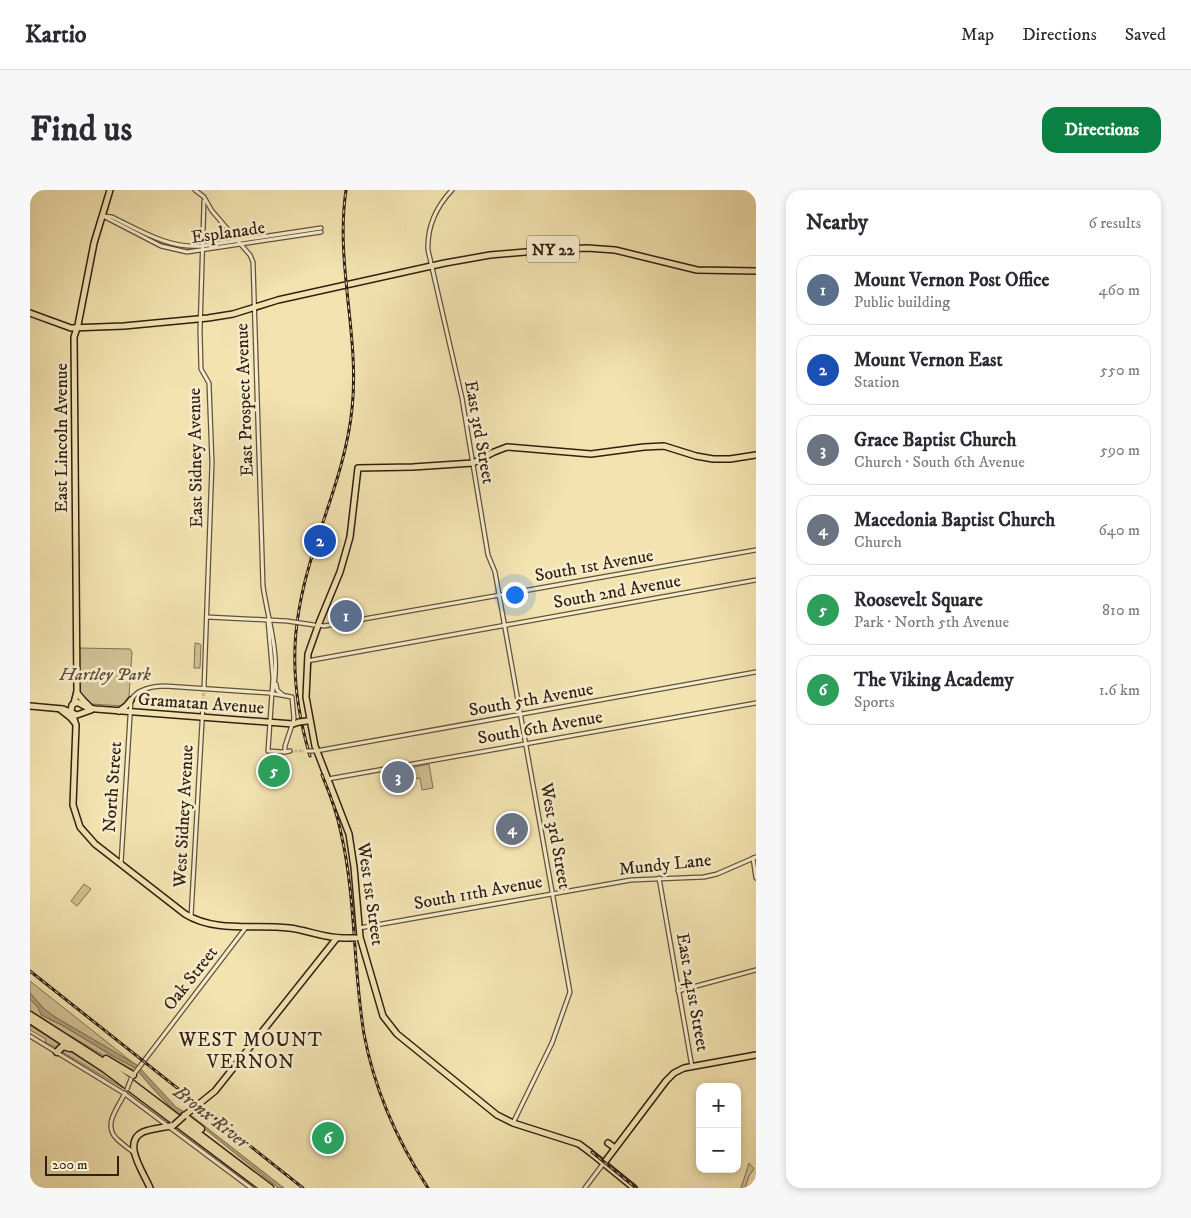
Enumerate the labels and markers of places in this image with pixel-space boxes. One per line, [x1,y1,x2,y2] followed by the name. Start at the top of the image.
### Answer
[304,522,336,560] pin: 2
[330,597,362,635] pin: 1
[258,752,290,790] pin: 5
[382,758,414,796] pin: 3
[496,810,528,848] pin: 4
[312,1119,344,1157] pin: 6

